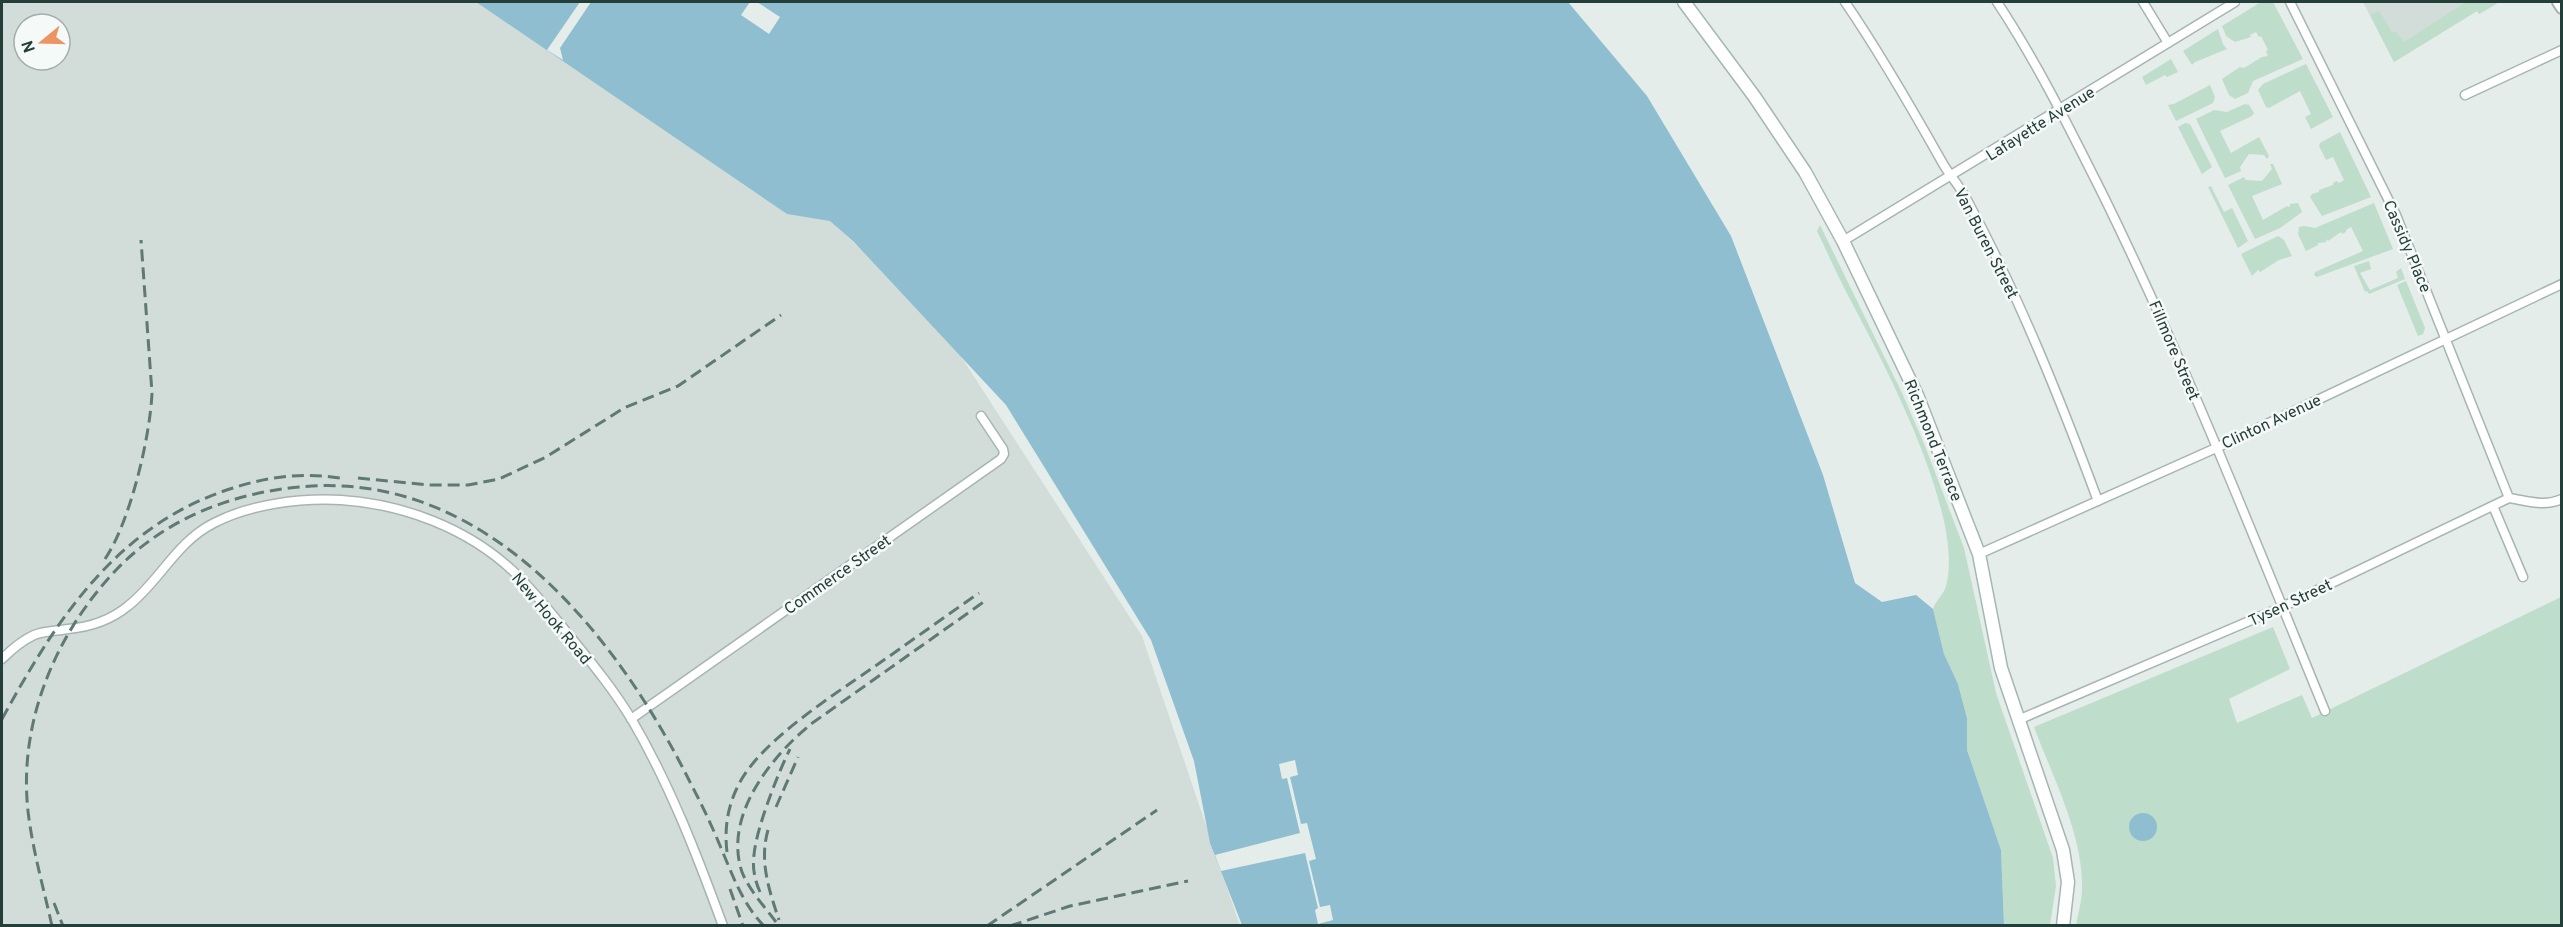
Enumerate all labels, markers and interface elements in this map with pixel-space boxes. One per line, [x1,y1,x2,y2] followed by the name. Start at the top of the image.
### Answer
[12,12,72,72] north arrow
[18,38,41,55] text: N
[1983,83,2099,166] street label: Lafayette Avenue
[1949,185,2022,303] street label: Van Buren Street
[2378,197,2435,296] street label: Cassidy Place
[2143,298,2203,404] street label: Fillmore Street
[1899,377,1966,505] street label: Richmond Terrace
[2219,391,2325,455] street label: Clinton Avenue
[781,531,895,620] street label: Commerce Street
[506,569,595,669] street label: New Hook Road
[2246,576,2336,632] street label: Tysen Street

